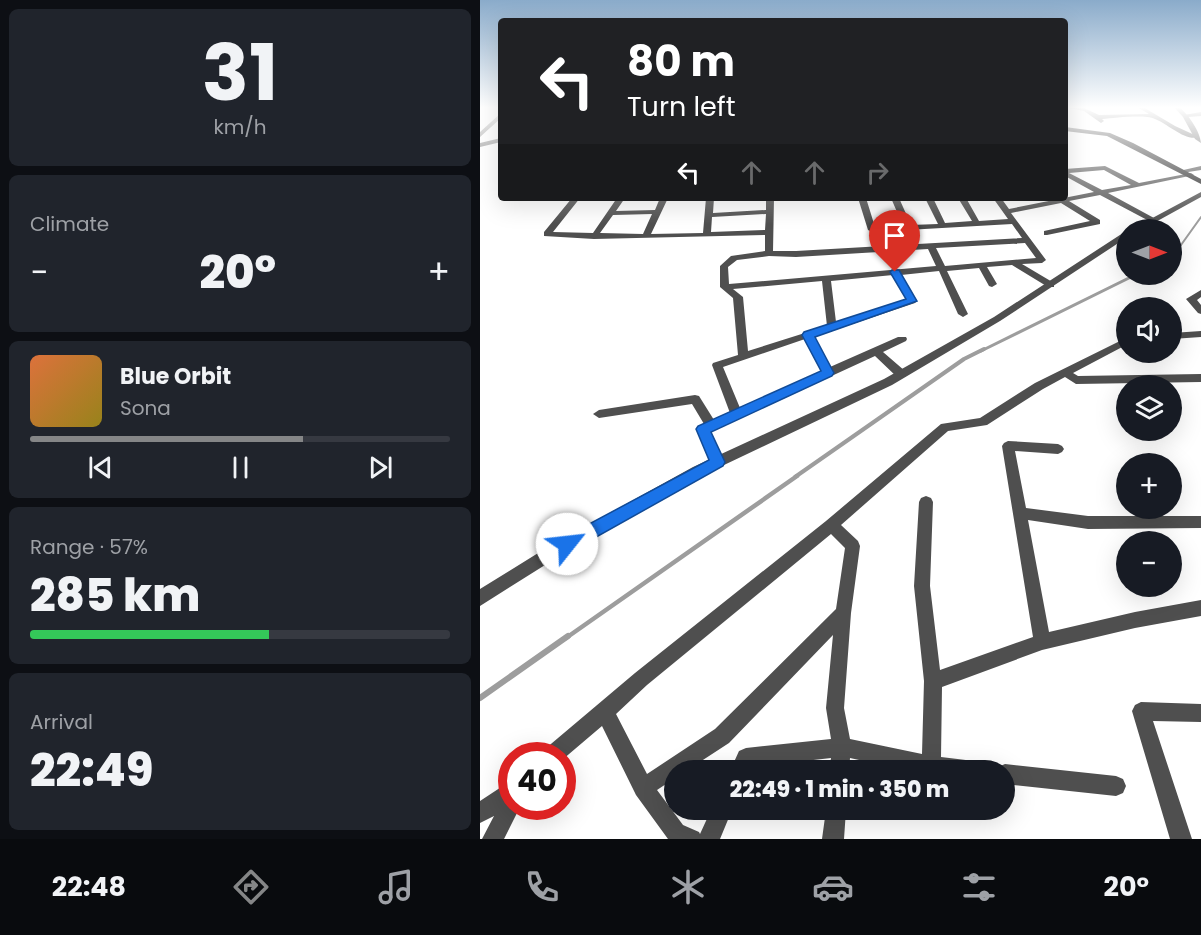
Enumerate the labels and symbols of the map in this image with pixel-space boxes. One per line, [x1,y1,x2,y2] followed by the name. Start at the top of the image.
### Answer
[869,210,920,272] pin
[1116,219,1182,285] north arrow
[535,512,599,576] position arrow
[498,742,576,820] speed limit sign: 40

